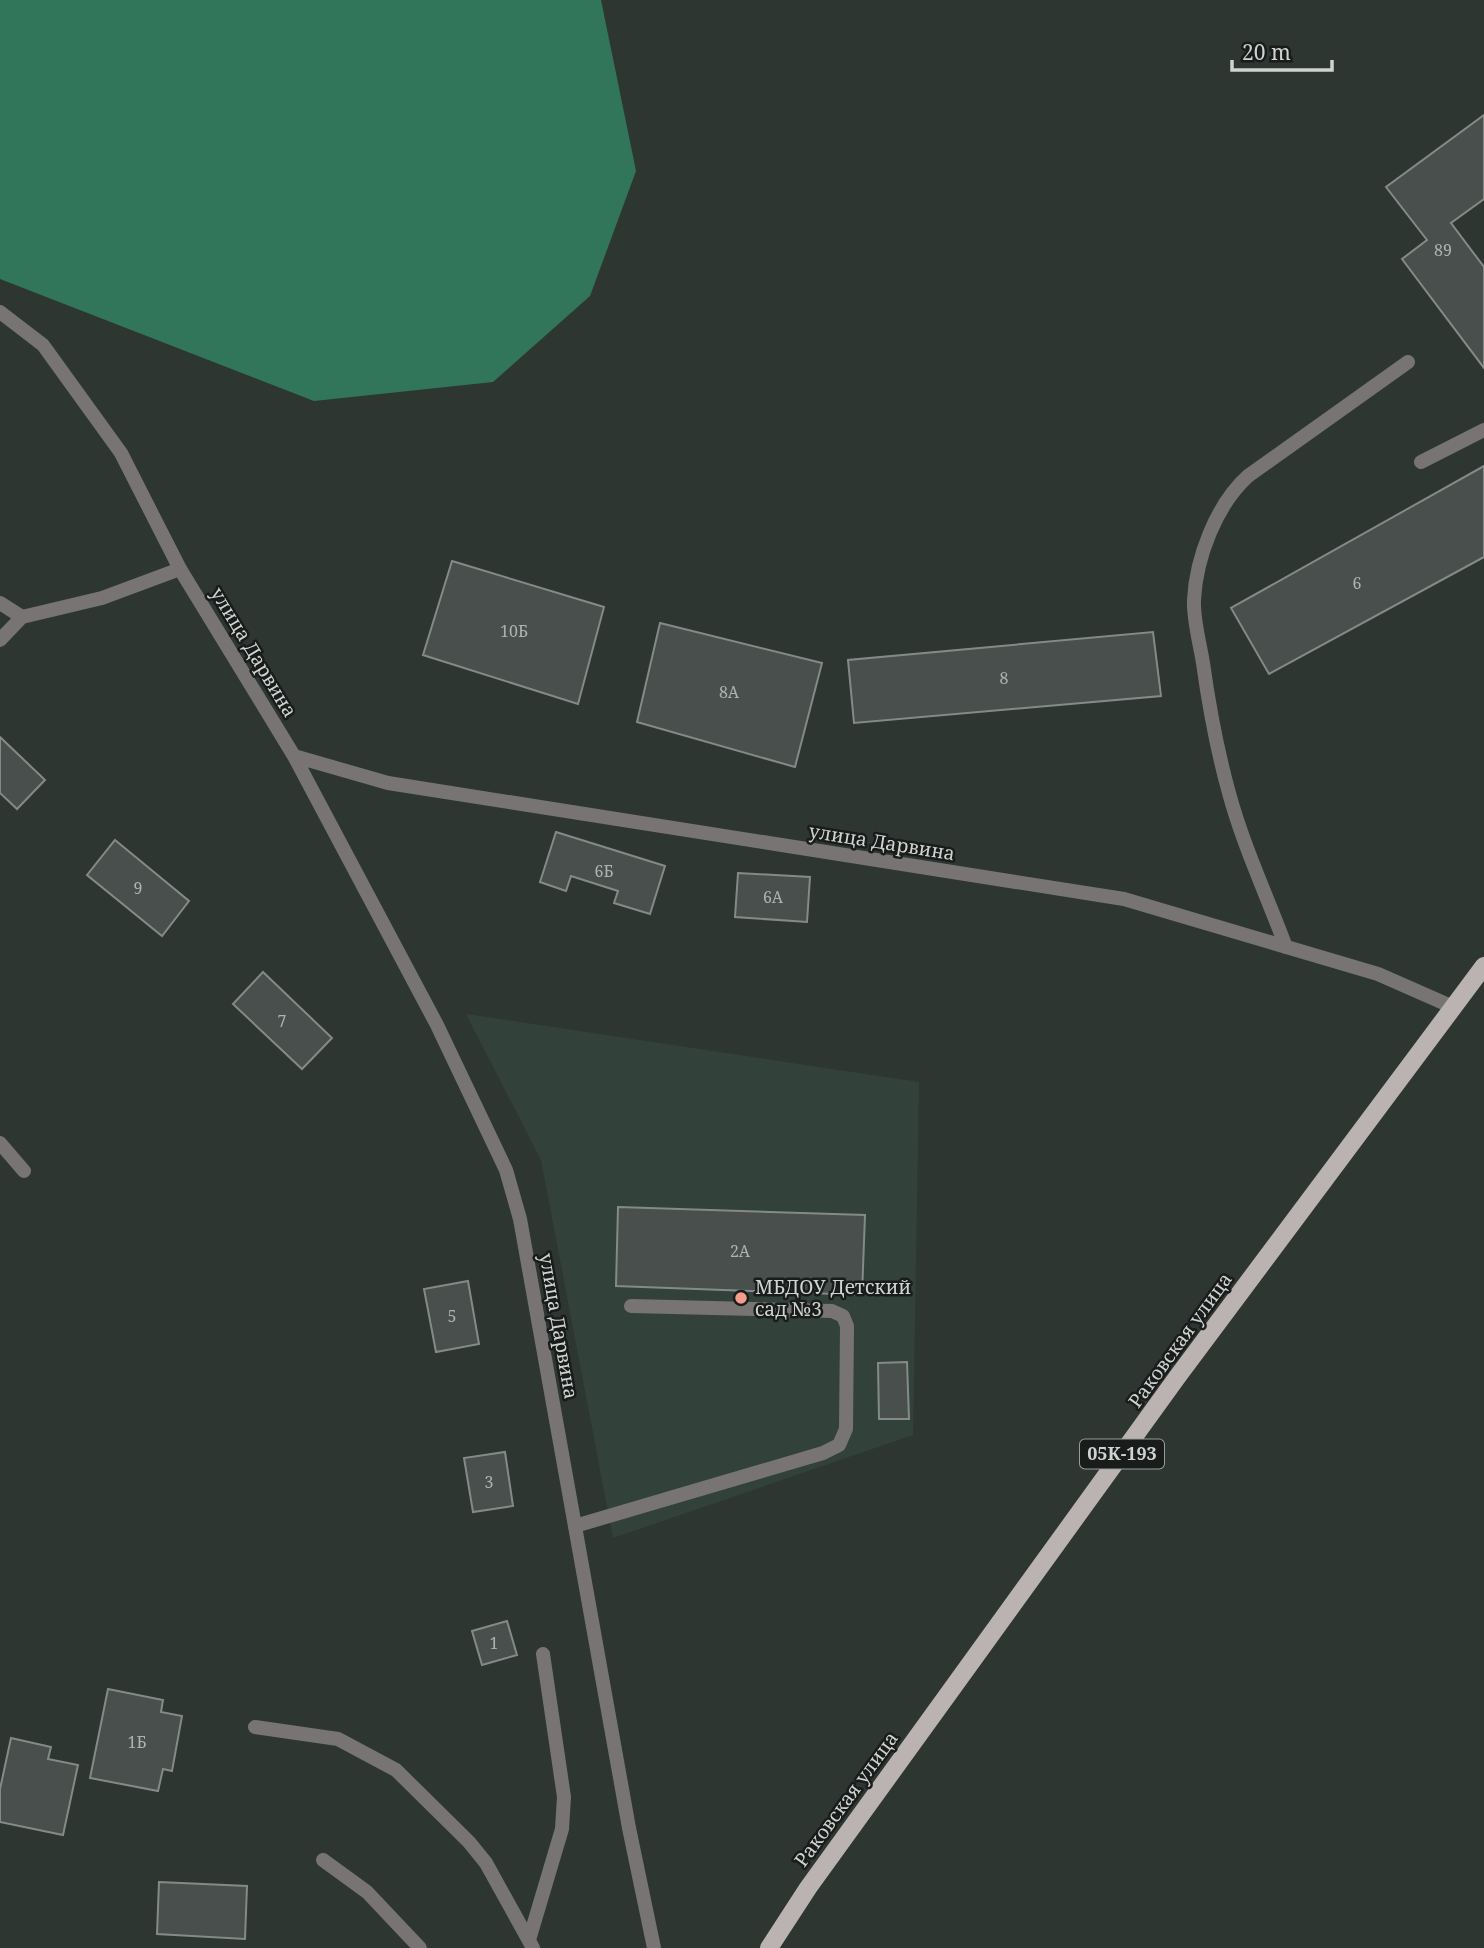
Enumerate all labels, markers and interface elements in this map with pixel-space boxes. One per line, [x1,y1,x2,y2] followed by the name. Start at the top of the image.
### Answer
[1232,28,1332,72] scale bar
[1242,38,1291,66] text: 20 m
[1434,239,1452,261] house number: 89
[1353,572,1362,594] house number: 6
[205,582,303,722] street label: улица Дарвина
[500,620,528,642] house number: 10Б
[1000,667,1009,689] house number: 8
[719,681,740,703] house number: 8А
[807,818,957,866] street label: улица Дарвина
[594,860,614,882] house number: 6Б
[134,877,142,899] house number: 9
[763,886,784,908] house number: 6А
[278,1010,287,1032] house number: 7
[730,1240,751,1262] house number: 2А
[533,1251,585,1401] street label: улица Дарвина
[1122,1267,1238,1413] street label: Раковская улица
[755,1274,911,1322] place label: МБДОУ Детский сад №3
[733,1290,749,1306] marker: МБДОУ Детский сад №3
[448,1305,456,1327] house number: 5
[1080,1440,1164,1469] road number: 05К-193
[485,1471,494,1493] house number: 3
[490,1632,498,1654] house number: 1
[788,1726,904,1872] street label: Раковская улица
[127,1731,147,1753] house number: 1Б

